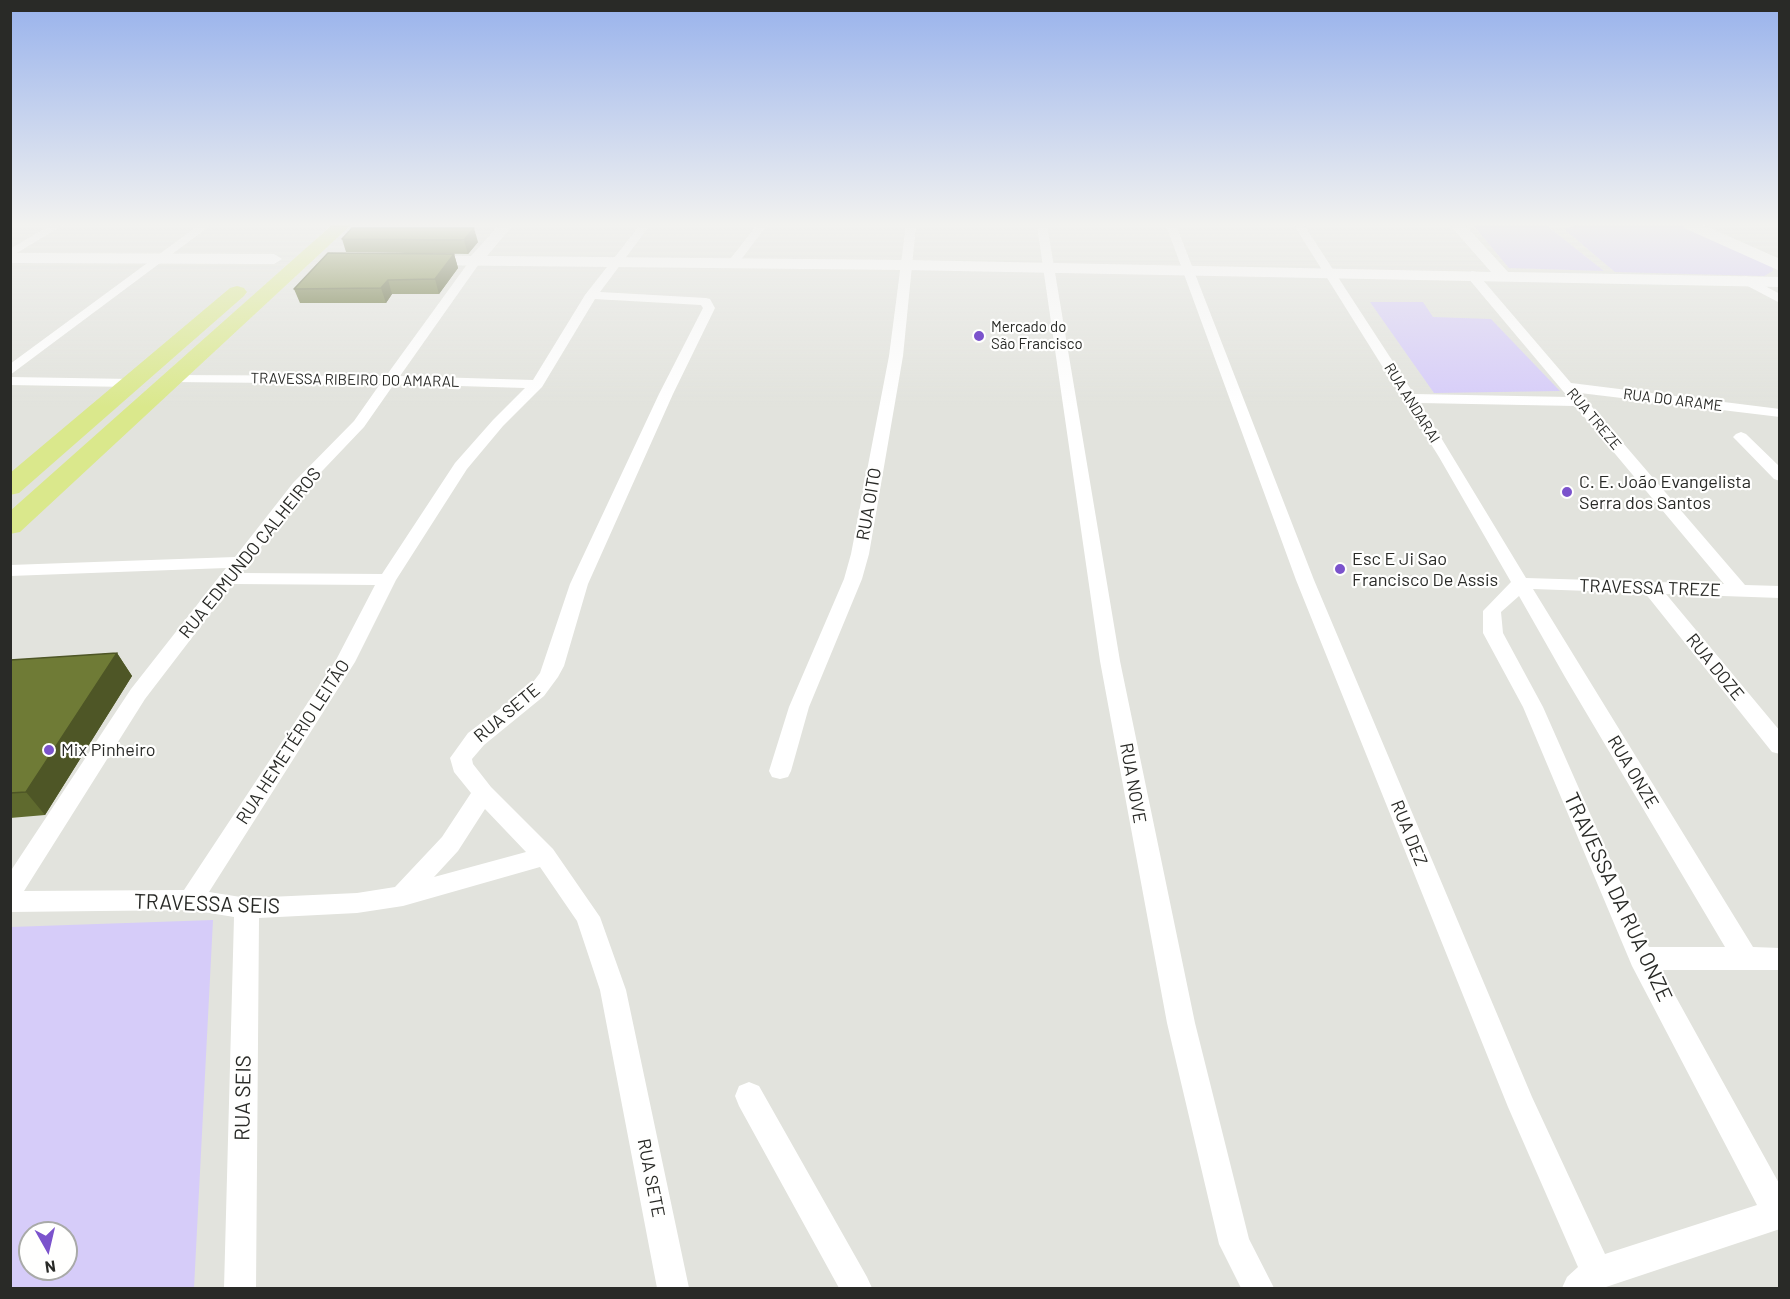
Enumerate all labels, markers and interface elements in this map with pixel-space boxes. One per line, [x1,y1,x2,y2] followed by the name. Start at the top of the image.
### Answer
[991,318,1083,353] place label: Mercado do São Francisco
[972,329,986,343] marker: Mercado do São Francisco
[1380,360,1444,446] street label: RUA ANDARAI
[250,369,460,391] street label: TRAVESSA RIBEIRO DO AMARAL
[1563,384,1625,454] street label: RUA TREZE
[1622,385,1724,415] street label: RUA DO ARAME
[174,463,326,643] street label: RUA EDMUNDO CALHEIROS
[852,466,886,542] street label: RUA OITO
[1579,471,1751,514] place label: C. E. João Evangelista Serra dos Santos
[1560,485,1574,499] marker: C. E. João Evangelista Serra dos Santos
[1352,548,1498,590] place label: Esc E Ji Sao Francisco De Assis
[1333,562,1347,576] marker: Esc E Ji Sao Francisco De Assis
[1579,575,1721,601] street label: TRAVESSA TREZE
[1681,629,1749,705] street label: RUA DOZE
[232,656,354,828] street label: RUA HEMETÉRIO LEITÃO
[470,679,544,747] street label: RUA SETE
[1603,732,1663,812] street label: RUA ONZE
[61,739,156,761] place label: Mix Pinheiro
[1115,741,1151,825] street label: RUA NOVE
[42,743,56,757] marker: Mix Pinheiro
[1558,788,1678,1006] street label: TRAVESSA DA RUA ONZE
[1386,797,1432,869] street label: RUA DEZ
[133,889,281,919] street label: TRAVESSA SEIS
[230,1055,256,1141] street label: RUA SEIS
[633,1137,669,1219] street label: RUA SETE
[18,1221,78,1281] north arrow
[44,1257,57,1277] text: N

